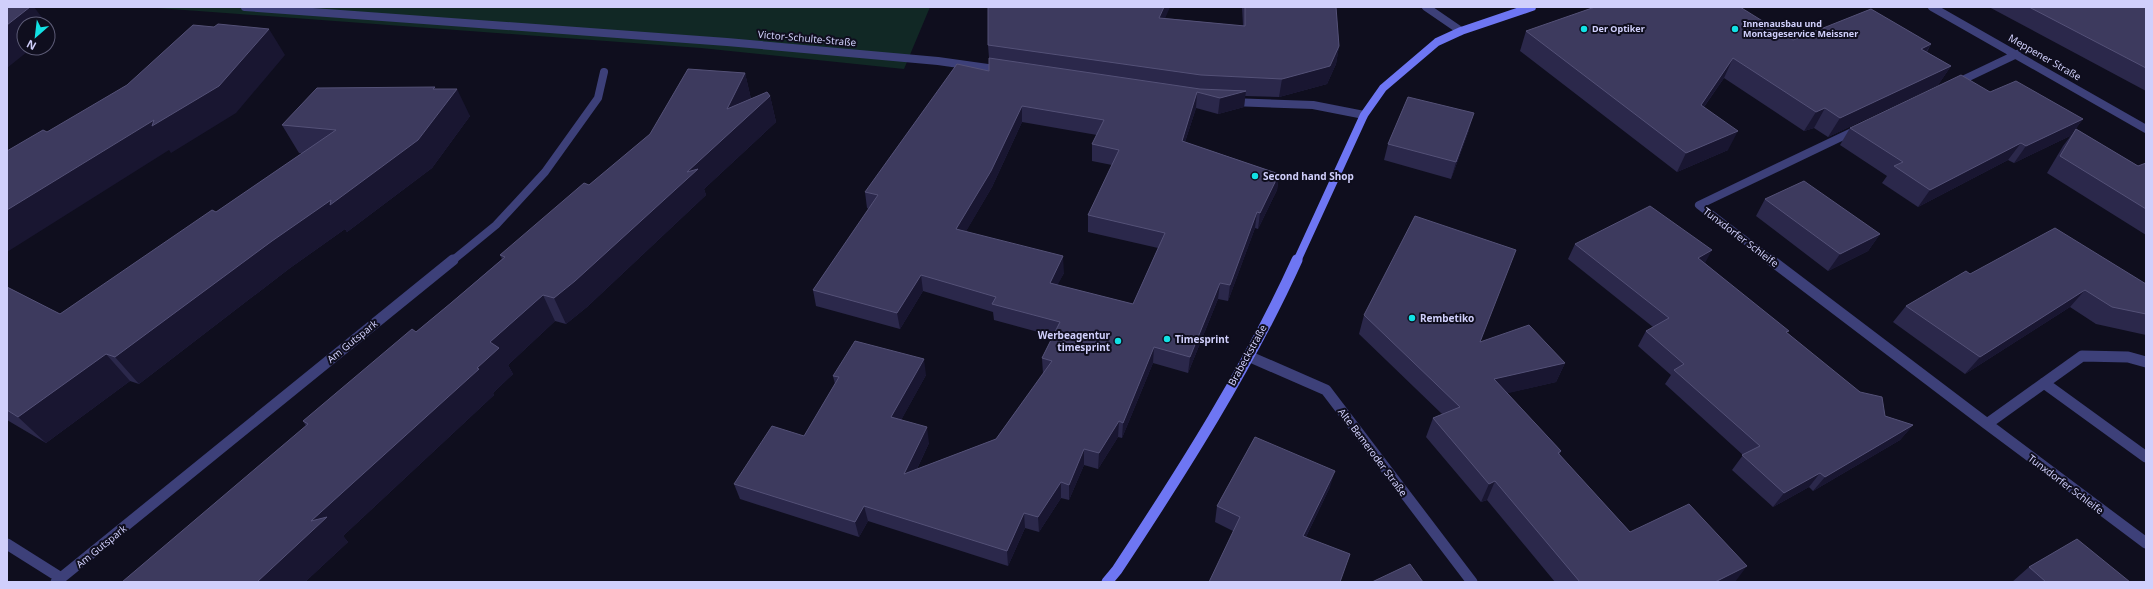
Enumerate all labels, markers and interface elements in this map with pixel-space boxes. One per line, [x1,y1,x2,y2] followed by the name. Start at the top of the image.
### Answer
[16,16,56,56] north arrow
[1743,17,1858,40] place label: Innenausbau und Montageservice Meissner
[1592,22,1645,35] place label: Der Optiker
[1579,24,1589,34] marker: Der Optiker
[1730,24,1740,34] marker: Innenausbau und Montageservice Meissner
[757,27,857,49] street label: Victor-Schulte-Straße
[2006,30,2084,84] street label: Meppener Straße
[24,37,39,54] text: N
[1263,169,1354,183] place label: Second hand Shop
[1250,171,1260,181] marker: Second hand Shop
[1700,204,1782,270] street label: Tunxdorfer Schleife
[1420,311,1474,325] place label: Rembetiko
[1407,313,1417,323] marker: Rembetiko
[324,316,381,366] street label: Am Gutspark
[1224,322,1270,388] street label: Brabeckstraße
[1038,328,1111,354] place label: Werbeagentur timesprint
[1175,332,1230,346] place label: Timesprint
[1162,334,1172,344] marker: Timesprint
[1113,336,1123,346] marker: Werbeagentur timesprint
[1335,405,1411,499] street label: Alte Bemeroder Straße
[2025,451,2107,517] street label: Tunxdorfer Schleife
[73,521,130,571] street label: Am Gutspark

